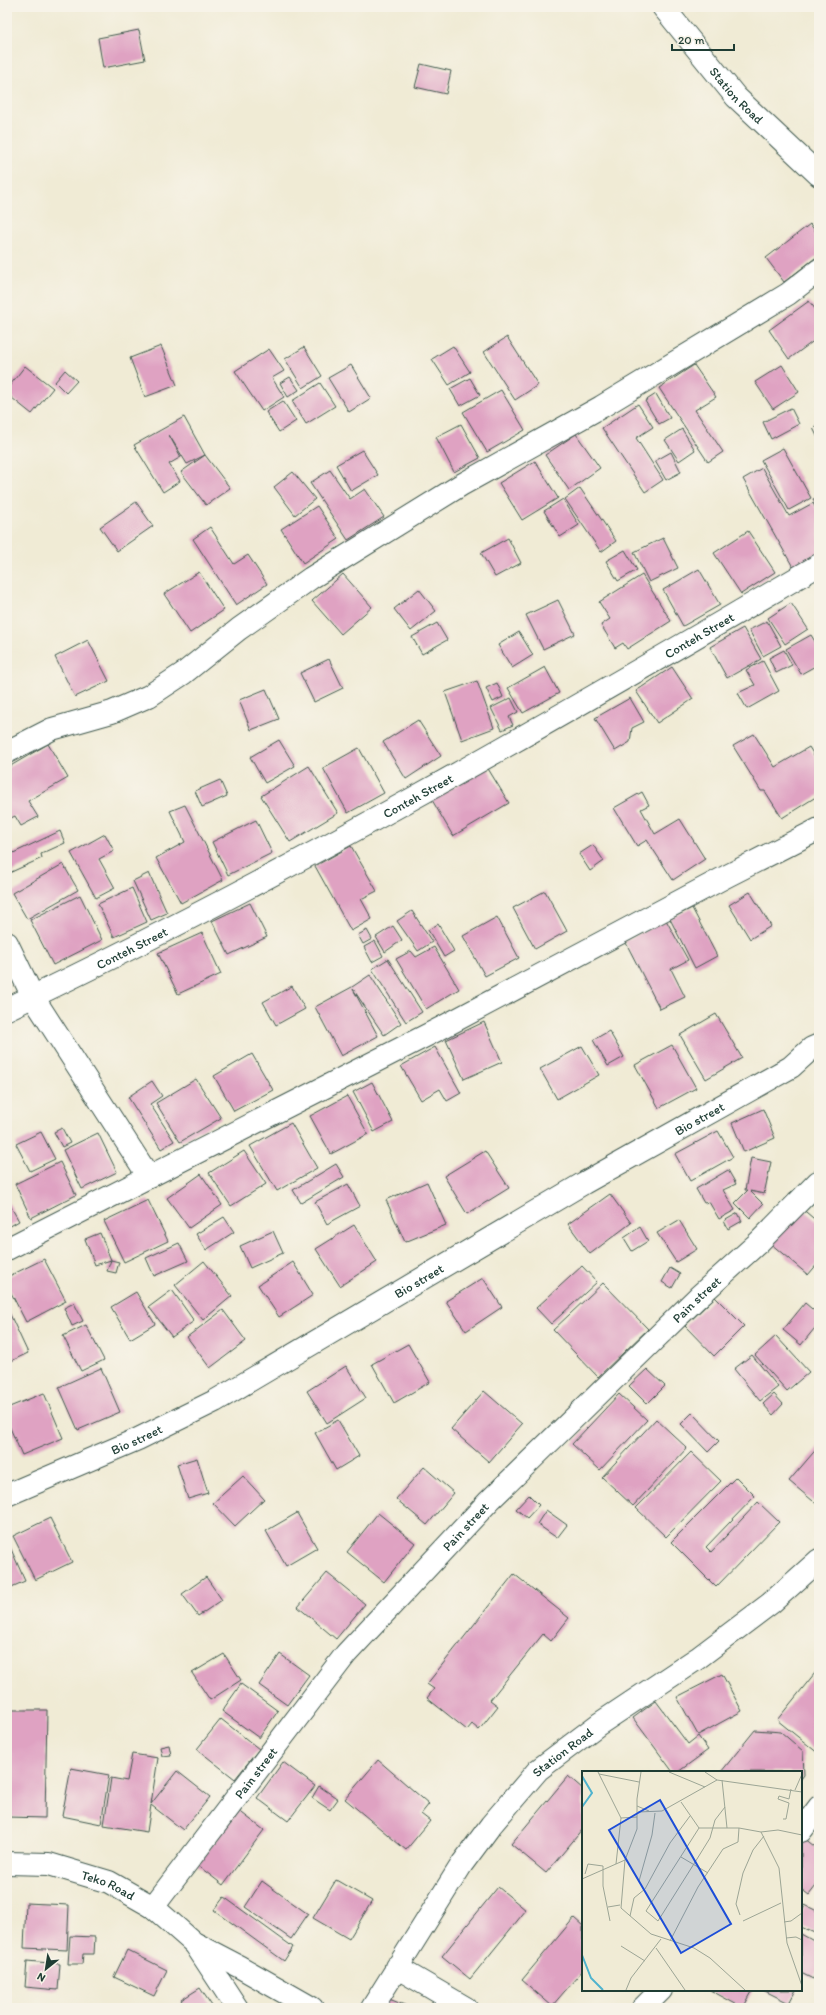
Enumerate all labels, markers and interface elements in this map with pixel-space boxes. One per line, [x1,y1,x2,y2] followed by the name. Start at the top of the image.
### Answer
[672,26,734,52] scale bar
[678,33,705,47] text: 20 m
[707,64,767,127] street label: Station Road
[662,609,737,661] street label: Conteh Street
[380,770,456,821] street label: Conteh Street
[94,923,170,972] street label: Conteh Street
[672,1099,727,1138] street label: Bio street
[391,1260,446,1301] street label: Bio street
[669,1273,724,1325] street label: Pain street
[109,1421,165,1457] street label: Bio street
[439,1499,492,1554] street label: Pain street
[529,1724,595,1779] street label: Station Road
[231,1744,280,1801] street label: Pain street
[582,1771,802,1991] inset map
[80,1867,138,1903] street label: Teko Road
[26,1949,66,1989] north arrow
[35,1970,48,1985] text: N

